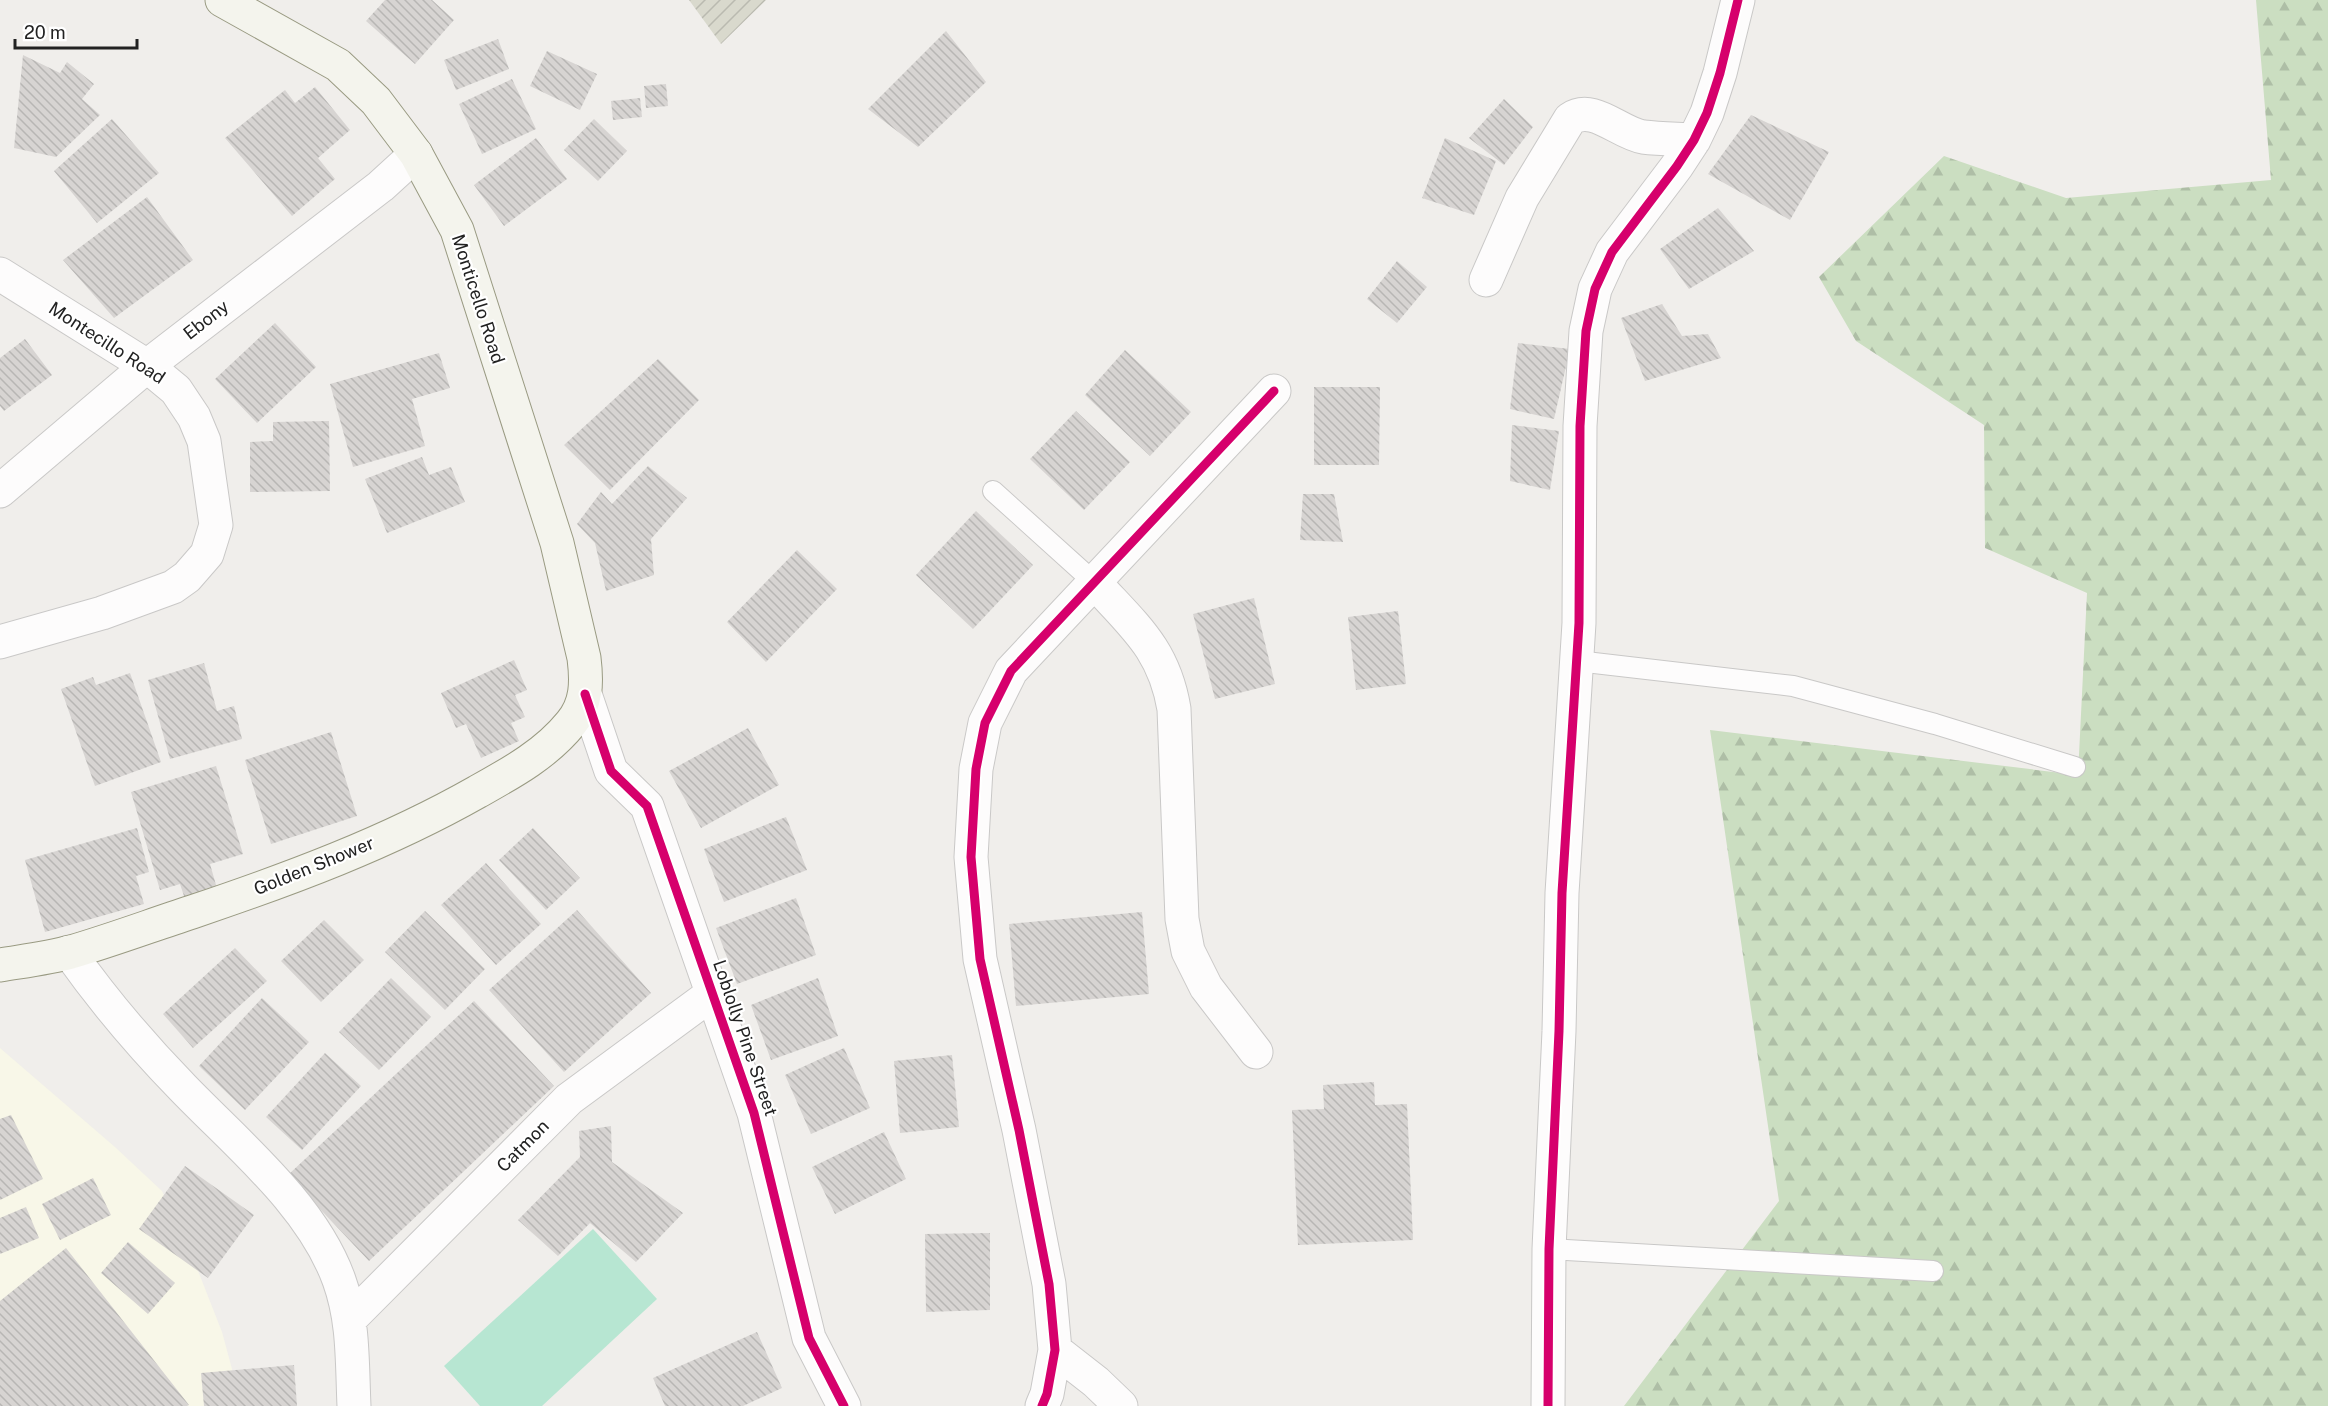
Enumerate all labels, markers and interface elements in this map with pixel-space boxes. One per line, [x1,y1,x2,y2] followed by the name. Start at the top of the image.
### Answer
[15,12,136,50] scale bar
[24,22,66,43] text: 20 m
[448,232,509,366] street label: Monticello Road
[179,295,233,344] street label: Ebony
[45,297,169,388] street label: Montecillo Road
[251,832,377,899] street label: Golden Shower
[709,957,782,1119] street label: Loblolly Pine Street
[492,1115,553,1176] street label: Catmon

